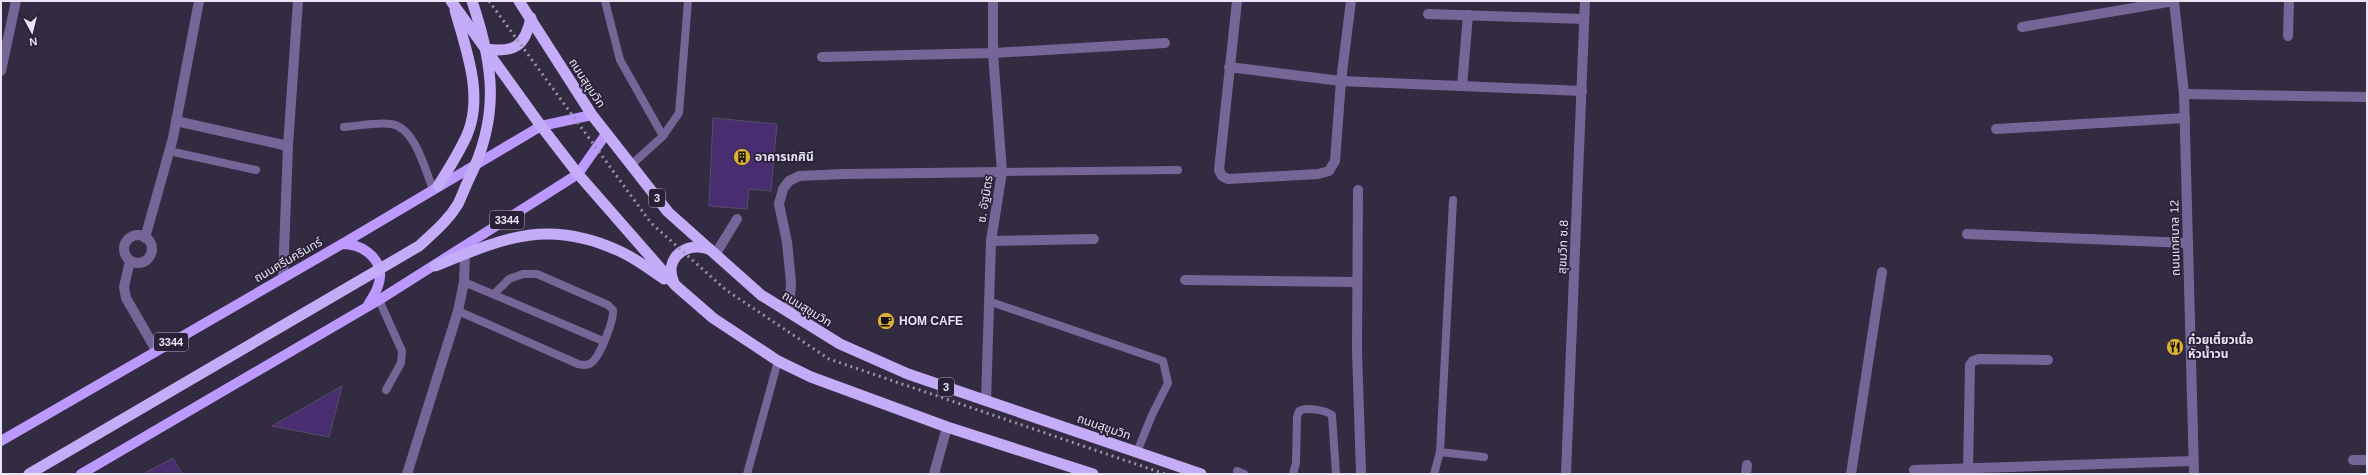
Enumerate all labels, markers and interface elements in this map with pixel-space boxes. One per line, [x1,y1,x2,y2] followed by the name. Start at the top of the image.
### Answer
[12,12,52,52] north arrow
[28,35,38,48] text: N
[566,56,608,110] street label: ถนนสุขุมวิท
[732,147,752,167] building icon: อาคารเกศินี
[755,150,814,164] place label: อาคารเกศินี
[974,174,996,224] street label: ซ. อัฐมิตร
[649,189,665,207] road number: 3
[2167,200,2183,276] street label: ถนนเทศบาล 12
[490,211,524,229] road number: 3344
[1555,219,1571,274] street label: สุขมวิท ซ.8
[251,235,325,285] street label: ถนนศรีนครินทร์
[780,288,834,330] street label: ถนนสุขุมวิท
[876,311,896,331] cafe icon: HOM CAFE
[899,314,963,328] place label: HOM CAFE
[2188,331,2253,361] place label: ก๋วยเตี๋ยวเนื้อ หัวน้ำวน
[154,333,188,351] road number: 3344
[2165,337,2185,357] restaurant icon: ก๋วยเตี๋ยวเนื้อ หัวน้ำวน
[938,378,954,396] road number: 3
[1075,411,1133,443] street label: ถนนสุขุมวิท

